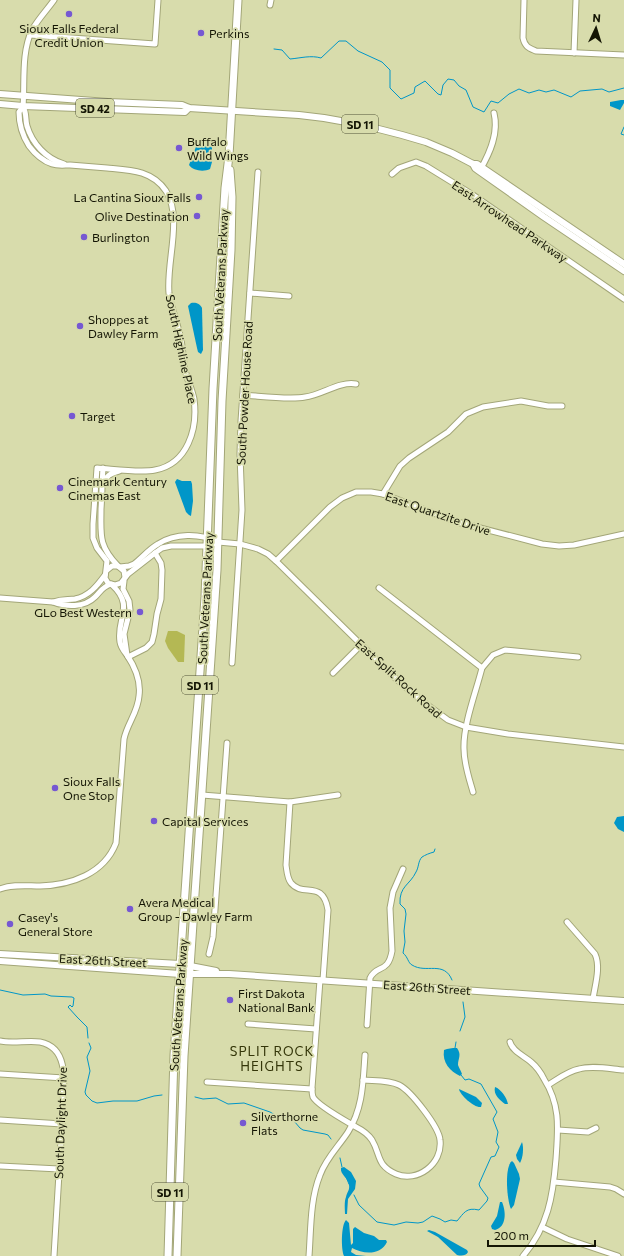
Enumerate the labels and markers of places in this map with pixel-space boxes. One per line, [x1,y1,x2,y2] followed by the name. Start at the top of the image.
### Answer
[64,9,74,19] marker: Sioux Falls Federal Credit Union
[19,21,119,49] place label: Sioux Falls Federal Credit Union
[209,26,249,40] place label: Perkins
[196,28,206,38] marker: Perkins
[187,134,249,162] place label: Buffalo Wild Wings
[174,143,184,153] marker: Buffalo Wild Wings
[74,190,191,204] place label: La Cantina Sioux Falls
[194,192,204,202] marker: La Cantina Sioux Falls
[95,209,189,223] place label: Olive Destination
[192,211,202,221] marker: Olive Destination
[92,230,150,244] place label: Burlington
[79,232,89,242] marker: Burlington
[88,312,159,340] place label: Shoppes at Dawley Farm
[75,321,85,331] marker: Shoppes at Dawley Farm
[80,409,115,423] place label: Target
[67,411,77,421] marker: Target
[68,474,167,502] place label: Cinemark Century Cinemas East
[55,483,65,493] marker: Cinemark Century Cinemas East
[34,605,132,619] place label: GLo Best Western
[135,607,145,617] marker: GLo Best Western
[63,774,120,802] place label: Sioux Falls One Stop
[50,783,60,793] marker: Sioux Falls One Stop
[162,814,248,828] place label: Capital Services
[149,816,159,826] marker: Capital Services
[138,895,253,923] place label: Avera Medical Group - Dawley Farm
[125,904,135,914] marker: Avera Medical Group - Dawley Farm
[18,910,92,938] place label: Casey's General Store
[5,919,15,929] marker: Casey's General Store
[238,986,315,1014] place label: First Dakota National Bank
[225,995,235,1005] marker: First Dakota National Bank
[251,1109,318,1137] place label: Silverthorne Flats
[238,1118,248,1128] marker: Silverthorne Flats

